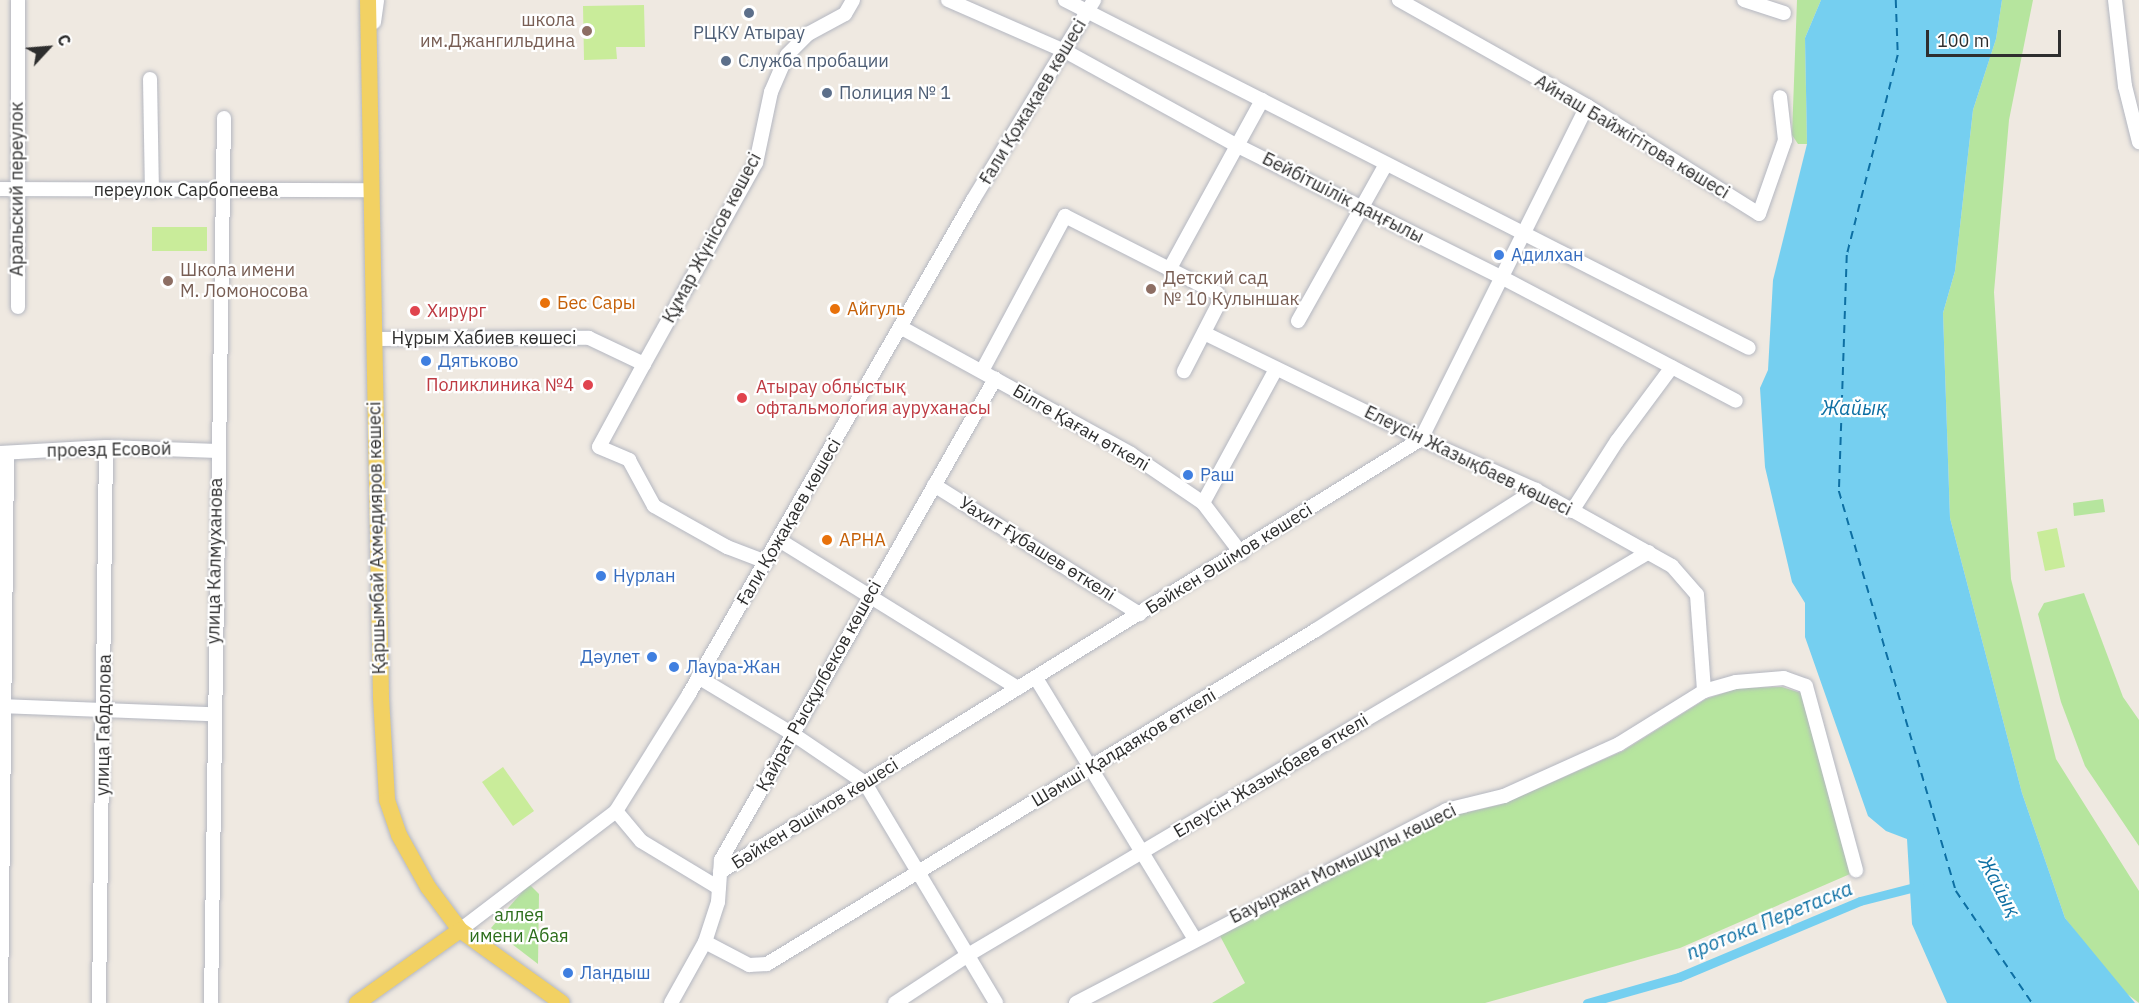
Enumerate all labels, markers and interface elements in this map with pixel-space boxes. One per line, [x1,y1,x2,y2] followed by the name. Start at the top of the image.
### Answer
[742,6,756,20] marker: РЦКУ Атырау
[420,10,575,52] place label: школа им.Джангильдина
[975,15,1091,189] street label: Ғали Қожақаев көшесі
[18,18,78,78] north arrow
[1929,18,2064,56] scale bar
[693,22,805,44] place label: РЦКУ Атырау
[580,24,594,38] marker: школа им.Джангильдина
[1937,29,1989,52] text: 100 m
[53,31,75,49] text: С
[738,50,889,72] place label: Служба пробации
[719,54,733,68] marker: Служба пробации
[1531,70,1733,204] street label: Айнаш Байжігітова көшесі
[839,82,951,104] place label: Полиция № 1
[820,86,834,100] marker: Полиция № 1
[6,102,28,276] street label: Аральский переулок
[1259,148,1427,248] street label: Бейбітшілік даңғылы
[658,149,766,327] street label: Құмар Жүнісов көшесі
[94,179,278,201] street label: переулок Сарбопеева
[1511,244,1584,266] place label: Адилхан
[1492,248,1506,262] marker: Адилхан
[180,260,308,302] place label: Школа имени М. Ломоносова
[1163,268,1299,310] place label: Детский сад № 10 Кулыншак
[161,274,175,288] marker: Школа имени М. Ломоносова
[1144,282,1158,296] marker: Детский сад № 10 Кулыншак
[557,292,636,314] place label: Бес Сары
[538,296,552,310] marker: Бес Сары
[847,298,905,320] place label: Айгуль
[427,300,486,322] place label: Хирург
[828,302,842,316] marker: Айгуль
[408,304,422,318] marker: Хирург
[392,327,576,349] street label: Нұрым Хабиев көшесі
[438,350,518,372] place label: Дятьково
[419,354,433,368] marker: Дятьково
[426,374,574,396] place label: Поликлиника №4
[579,376,597,394] marker: Поликлиника №4
[756,377,991,420] place label: Атырау облыстық офтальмология ауруханасы
[1009,380,1153,476] street label: Білге Қаған өткелі
[733,389,751,407] marker: Атырау облыстық офтальмология ауруханасы
[1821,395,1887,419] water label: Жайық
[364,401,390,675] street label: Қаршымбай Ахмедияров көшесі
[1361,401,1575,521] street label: Елеусін Жазықбаев көшесі
[732,435,846,609] street label: Ғали Қожақаев көшесі
[46,438,172,462] street label: проезд Есовой
[1200,464,1235,486] place label: Раш
[1181,468,1195,482] marker: Раш
[203,478,227,644] street label: улица Калмуханова
[955,492,1119,606] street label: Уахит Ғұбашев өткелі
[1142,499,1316,619] street label: Бәйкен Әшімов көшесі
[839,529,886,551] place label: АРНА
[820,533,834,547] marker: АРНА
[613,565,675,587] place label: Нурлан
[594,569,608,583] marker: Нурлан
[752,577,886,795] street label: Қайрат Рысқұлбеков көшесі
[580,646,640,668] place label: Дәулет
[645,650,659,664] marker: Дәулет
[92,654,116,796] street label: улица Габдолова
[686,656,781,678] place label: Лаура-Жан
[667,660,681,674] marker: Лаура-Жан
[1028,684,1220,812] street label: Шәмші Қалдаяқов өткелі
[1170,709,1372,843] street label: Елеусін Жазықбаев өткелі
[728,754,902,874] street label: Бәйкен Әшімов көшесі
[1226,800,1460,928] street label: Бауыржан Момышұлы көшесі
[1974,851,2026,921] water label: Жайық
[1682,876,1856,964] water label: протока Перетаска
[469,905,569,948] park label: аллея имени Абая
[580,962,651,984] place label: Ландыш
[561,966,575,980] marker: Ландыш

